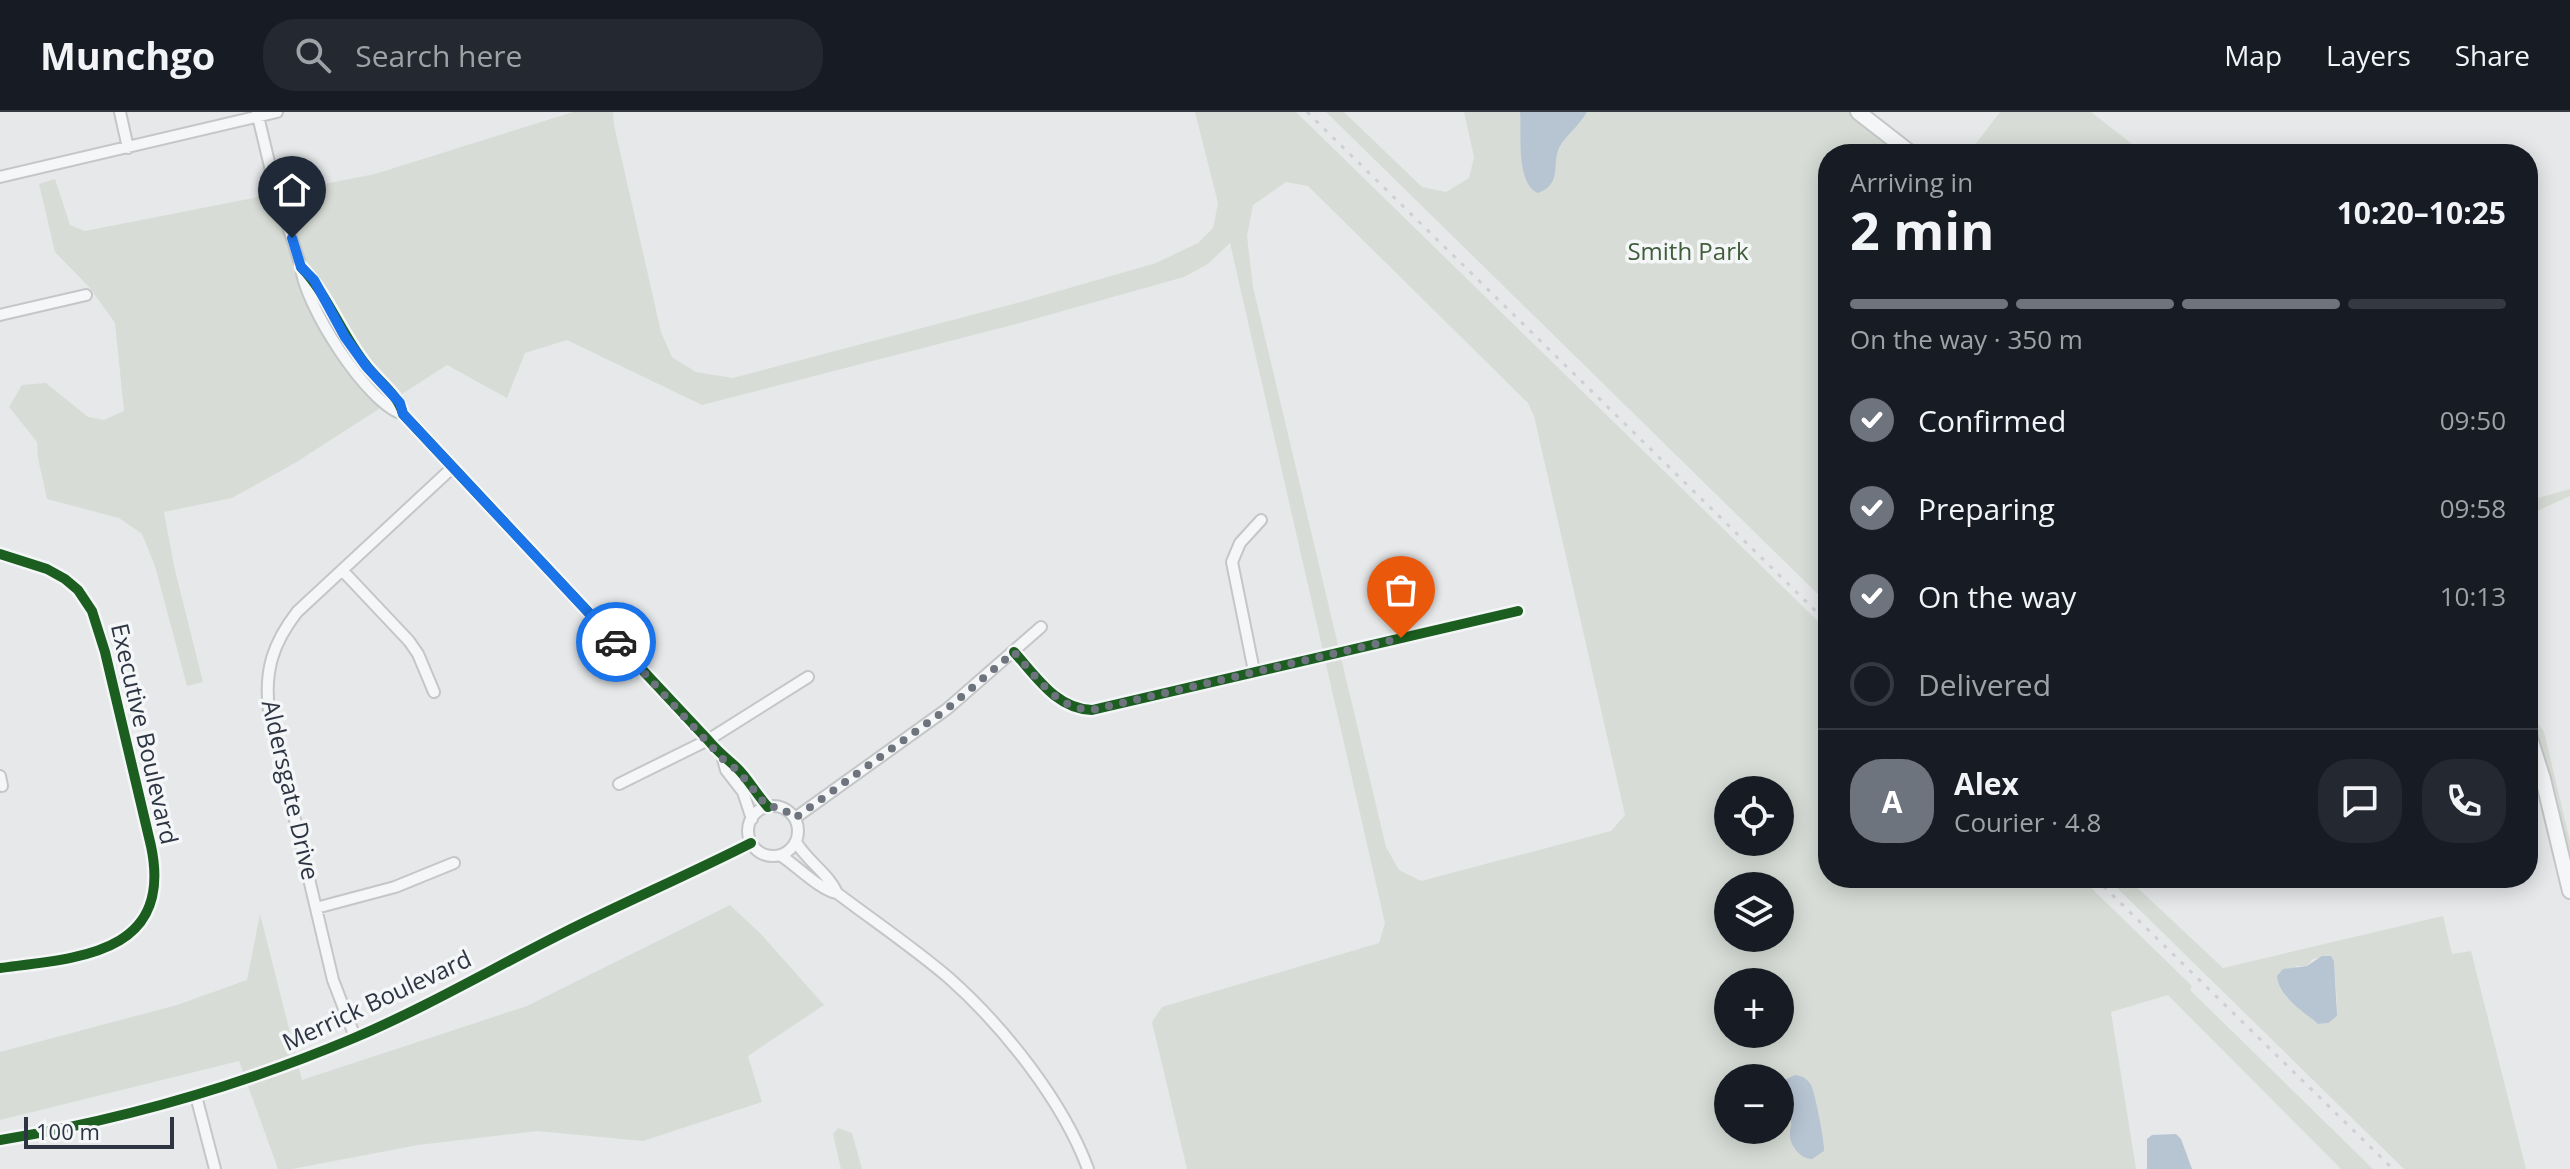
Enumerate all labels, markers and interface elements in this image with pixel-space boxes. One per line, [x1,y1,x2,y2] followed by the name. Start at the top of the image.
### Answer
[263,19,823,91] search box
[40,29,215,81] text: Munchgo
[291,33,335,77] icon: search
[355,35,522,76] text: Search here
[2224,36,2282,74] text: Map
[2326,36,2411,74] text: Layers
[2455,36,2530,74] text: Share
[258,156,326,238] pin
[1850,164,1973,200] text: Arriving in
[270,168,314,212] icon: home
[2337,192,2506,233] text: 10:20–10:25
[1850,194,1994,265] text: 2 min
[1627,234,1749,267] park label: Smith Park
[1850,321,2083,357] text: On the way · 350 m
[1850,398,1894,442] icon: check
[1918,400,2066,441] text: Confirmed
[2440,402,2506,438] text: 09:50
[1850,486,1894,530] icon: check
[1918,488,2055,529] text: Preparing
[2440,490,2506,526] text: 09:58
[1367,556,1435,638] pin
[1379,568,1423,612] icon: bag
[1850,574,1894,618] icon: check
[1918,576,2076,617] text: On the way
[2440,578,2506,614] text: 10:13
[576,602,656,682] courier
[104,620,187,847] street label: Executive Boulevard
[594,620,638,664] icon: car
[1918,664,2051,705] text: Delivered
[255,696,328,883] street label: Aldersgate Drive
[2318,759,2402,843] button: chat
[2422,759,2506,843] button: phone
[1954,763,2019,804] text: Alex
[1714,776,1794,1144] map controls
[1714,776,1794,856] button: locate
[1882,781,1902,822] text: A
[1954,804,2101,840] text: Courier · 4.8
[1714,872,1794,952] button: layers
[276,941,476,1058] street label: Merrick Boulevard
[1714,968,1794,1048] button: +
[1714,1064,1794,1144] button: −
[24,1113,174,1149] scale bar
[36,1116,100,1146] text: 100 m

